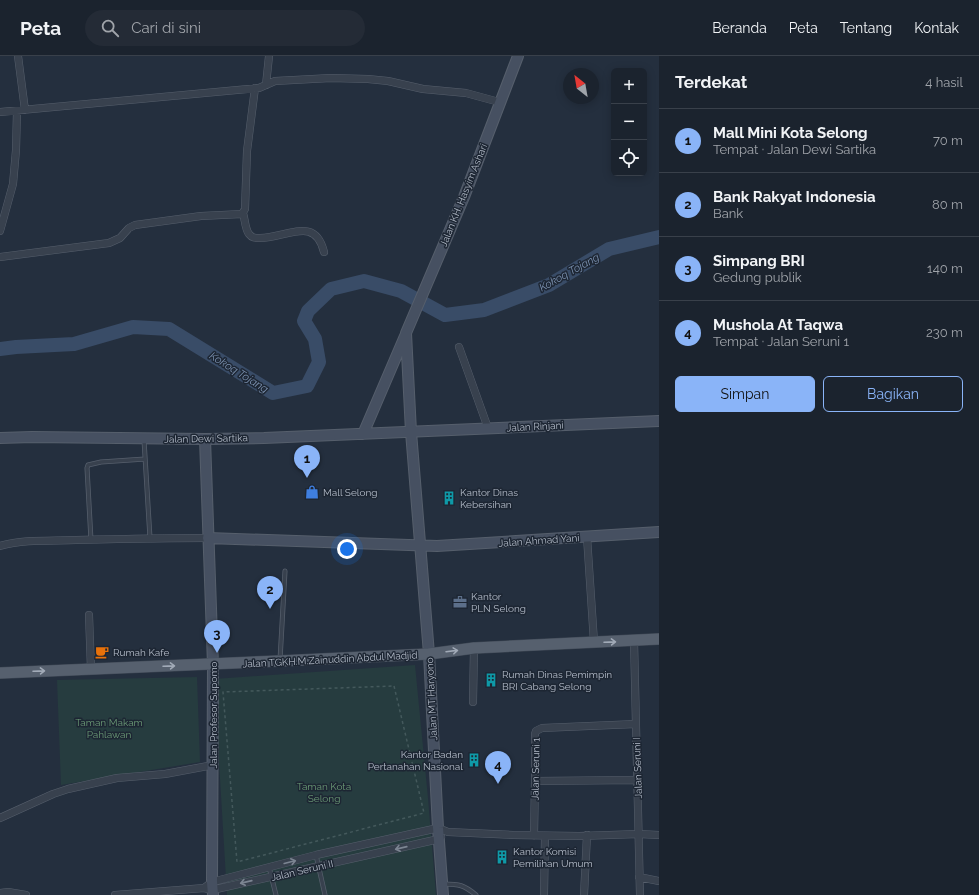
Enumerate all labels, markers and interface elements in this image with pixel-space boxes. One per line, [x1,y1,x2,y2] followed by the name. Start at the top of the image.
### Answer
[85,10,365,46] search box
[20,17,61,39] text: Peta
[99,17,121,39] icon: search
[131,19,201,37] text: Cari di sini
[712,20,767,36] text: Beranda
[789,20,818,36] text: Peta
[840,20,892,36] text: Tentang
[914,20,959,36] text: Kontak
[563,68,599,104] north arrow
[611,68,647,176] map controls
[611,68,647,104] button: +
[675,72,747,92] text: Terdekat
[925,75,963,90] text: 4 hasil
[611,104,647,140] button: −
[713,124,868,142] text: Mall Mini Kota Selong
[685,133,691,148] text: 1
[933,133,963,148] text: 70 m
[611,140,647,176] button: locate
[438,142,489,248] street label: Jalan KH. Hasyim Ashari
[713,142,876,157] text: Tempat · Jalan Dewi Sartika
[713,188,876,206] text: Bank Rakyat Indonesia
[684,197,692,212] text: 2
[932,197,963,212] text: 80 m
[713,206,743,221] text: Bank
[537,250,602,294] water label: Kokoq Tojang
[713,252,805,270] text: Simpang BRI
[684,261,692,276] text: 3
[927,261,963,276] text: 140 m
[713,270,802,285] text: Gedung publik
[713,316,843,334] text: Mushola At Taqwa
[684,325,692,340] text: 4
[926,325,963,340] text: 230 m
[713,334,849,349] text: Tempat · Jalan Seruni 1
[207,349,271,396] water label: Kokoq Tojang
[675,376,815,412] button: Simpan
[823,376,963,412] button: Bagikan
[506,420,564,433] street label: Jalan Rinjani
[164,432,248,445] street label: Jalan Dewi Sartika
[294,445,320,478] pin: 1
[304,484,320,500] shop icon: Mall Selong
[323,487,377,498] place label: Mall Selong
[460,487,518,510] place label: Kantor Dinas Kebersihan
[441,490,457,506] building icon: Kantor Dinas Kebersihan
[498,532,580,549] street label: Jalan Ahmad Yani
[337,539,357,559] your location
[257,576,283,609] pin: 2
[471,591,526,614] place label: Kantor PLN Selong
[452,594,468,610] office icon: Kantor PLN Selong
[204,620,230,653] pin: 3
[603,638,616,645] one-way arrow
[94,644,110,660] cafe icon: Rumah Kafe
[113,647,169,658] place label: Rumah Kafe
[445,647,458,655] one-way arrow
[242,649,418,670] street label: Jalan TGKH.M.Zainuddin Abdul Madjid
[424,657,439,741] street label: Jalan MT Haryono
[208,661,219,769] street label: Jalan Profesor Supomo
[162,663,175,670] one-way arrow
[32,667,45,675] one-way arrow
[502,669,612,692] place label: Rumah Dinas Pemimpin BRI Cabang Selong
[483,672,499,688] building icon: Rumah Dinas Pemimpin BRI Cabang Selong
[75,717,143,740] park label: Taman Makam Pahlawan
[529,737,542,801] street label: Jalan Seruni 1
[631,737,644,799] street label: Jalan Seruni I
[368,749,463,772] place label: Kantor Badan Pertanahan Nasional
[485,751,511,784] pin: 4
[466,752,482,768] building icon: Kantor Badan Pertanahan Nasional
[297,781,351,804] park label: Taman Kota Selong
[394,844,407,852] one-way arrow
[513,846,593,869] place label: Kantor Komisi Pemilihan Umum
[494,849,510,865] building icon: Kantor Komisi Pemilihan Umum
[284,857,297,865] one-way arrow
[270,858,334,883] street label: Jalan Seruni II
[240,879,253,887] one-way arrow

